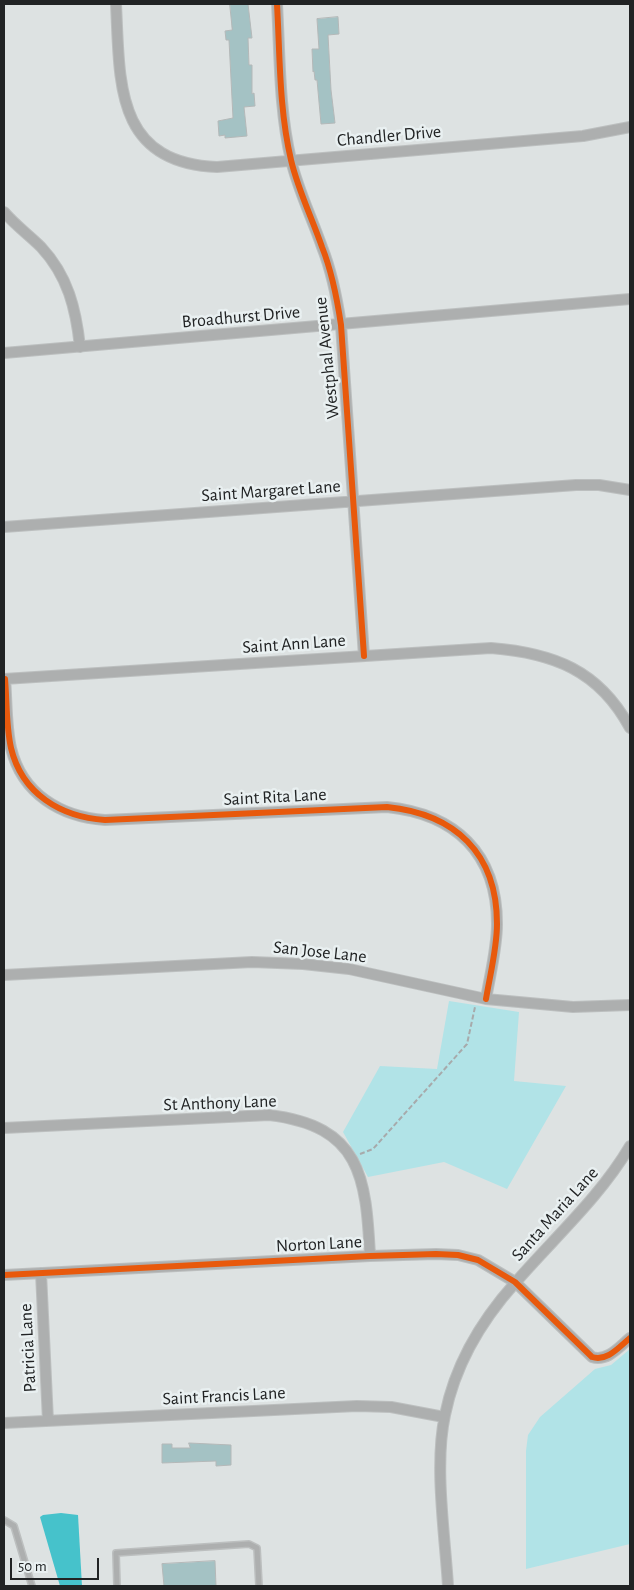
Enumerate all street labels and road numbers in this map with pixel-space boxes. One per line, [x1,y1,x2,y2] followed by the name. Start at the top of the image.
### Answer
[336,121,442,151] street label: Chandler Drive
[310,296,344,420] street label: Westphal Avenue
[181,301,301,333] street label: Broadhurst Drive
[201,475,341,507] street label: Saint Margaret Lane
[242,630,346,658] street label: Saint Ann Lane
[223,784,327,810] street label: Saint Rita Lane
[272,936,368,968] street label: San Jose Lane
[163,1090,277,1116] street label: St Anthony Lane
[507,1162,603,1266] street label: Santa Maria Lane
[275,1231,363,1257] street label: Norton Lane
[15,1303,41,1393] street label: Patricia Lane
[162,1382,286,1410] street label: Saint Francis Lane

